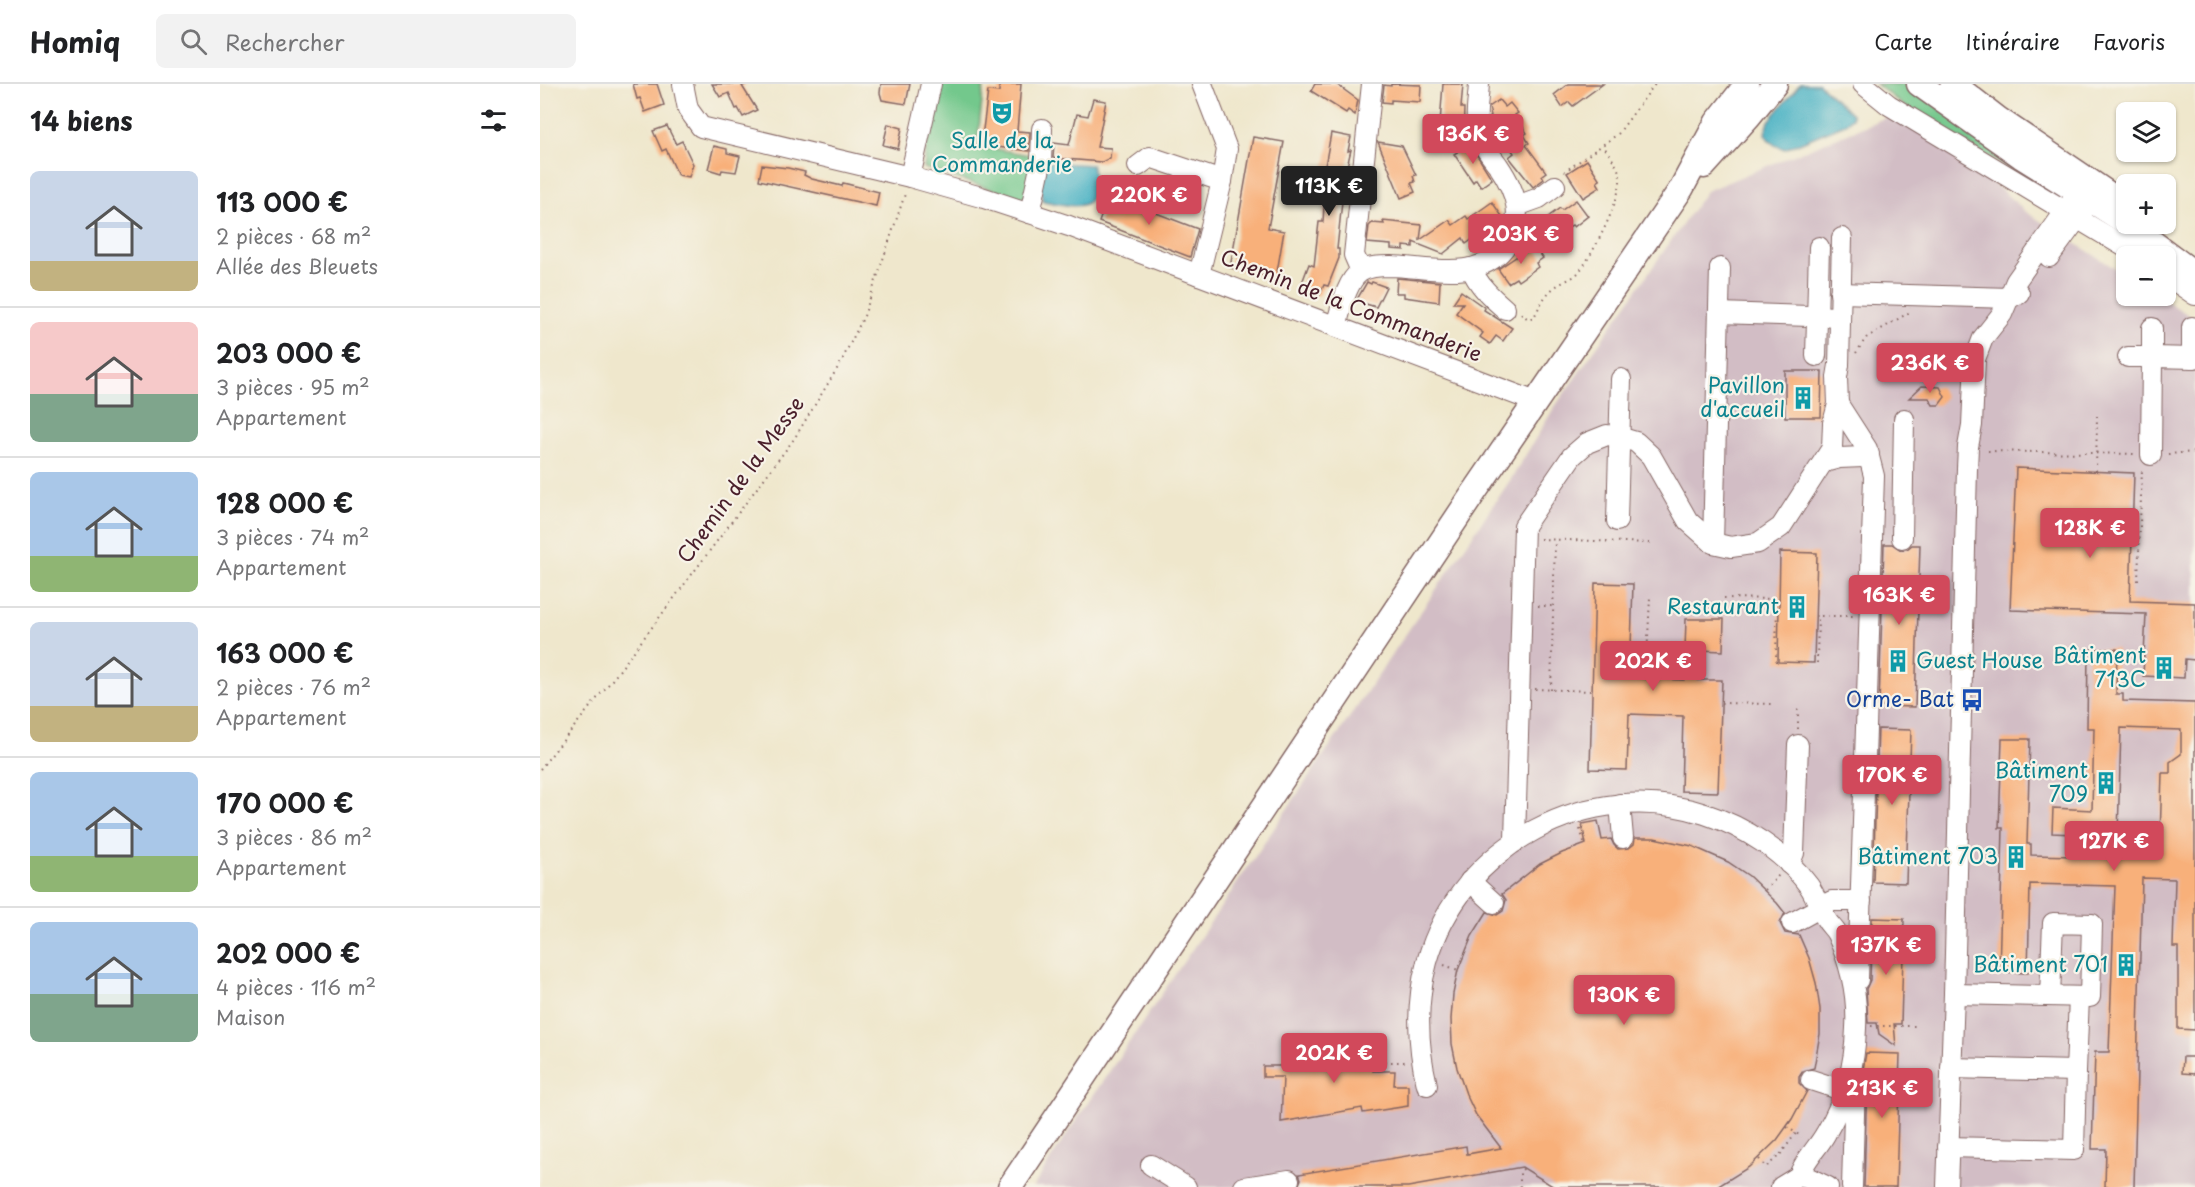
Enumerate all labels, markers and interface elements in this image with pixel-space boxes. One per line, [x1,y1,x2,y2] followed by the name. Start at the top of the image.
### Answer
[156,14,576,68] search box
[30,20,120,63] text: Homiq
[177,25,210,58] icon: search
[225,25,344,58] text: Rechercher
[1874,25,1933,57] text: Carte
[1966,25,2060,57] text: Itinéraire
[2093,25,2165,57] text: Favoris
[989,100,1015,126] theatre icon: Salle de la Commanderie
[30,101,133,140] text: 14 biens
[2116,102,2176,306] map controls
[2116,102,2176,162] button: layers
[477,104,510,137] icon: filters
[1424,114,1522,165] pin: 136K €
[1436,118,1510,148] text: 136K €
[932,123,1072,179] place label: Salle de la Commanderie
[1280,166,1378,217] pin: 113K €
[1295,170,1363,200] text: 113K €
[2116,174,2176,234] button: +
[1100,175,1198,226] pin: 220K €
[1110,179,1188,209] text: 220K €
[216,182,348,221] text: 113 000 €
[78,195,150,267] icon: home
[1472,214,1570,265] pin: 203K €
[1482,218,1560,248] text: 203K €
[216,221,371,251] text: 2 pièces · 68 m²
[1216,239,1487,369] street label: Chemin de la Commanderie
[2116,246,2176,306] button: −
[216,251,378,281] text: Allée des Bleuets
[216,333,361,372] text: 203 000 €
[1881,343,1979,394] pin: 236K €
[78,346,150,418] icon: home
[1891,347,1969,377] text: 236K €
[1700,368,1785,424] place label: Pavillon d'accueil
[216,372,370,402] text: 3 pièces · 95 m²
[1790,385,1816,411] building icon: Pavillon d'accueil
[668,389,811,569] street label: Chemin de la Messe
[216,402,346,432] text: Appartement
[216,483,353,522] text: 128 000 €
[78,496,150,568] icon: home
[2041,508,2139,559] pin: 128K €
[2054,512,2126,542] text: 128K €
[216,522,369,552] text: 3 pièces · 74 m²
[216,552,346,582] text: Appartement
[1850,575,1948,626] pin: 163K €
[1863,579,1935,609] text: 163K €
[1667,589,1779,621] place label: Restaurant
[1784,594,1810,620] building icon: Restaurant
[216,633,354,672] text: 163 000 €
[2053,638,2146,694] place label: Bâtiment 713C
[1604,641,1702,692] pin: 202K €
[1916,643,2043,675] place label: Guest House
[1614,645,1692,675] text: 202K €
[78,646,150,718] icon: home
[1885,648,1911,674] building icon: Guest House
[2151,655,2177,681] building icon: Bâtiment 713C
[216,672,371,702] text: 2 pièces · 76 m²
[1846,682,1954,714] place label: Orme- Bat
[1959,687,1985,713] bus stop icon: Orme- Bat
[216,702,346,732] text: Appartement
[1995,753,2088,809] place label: Bâtiment 709
[1843,755,1941,806] pin: 170K €
[1856,759,1928,789] text: 170K €
[2093,770,2119,796] building icon: Bâtiment 709
[216,783,354,822] text: 170 000 €
[78,796,150,868] icon: home
[2065,821,2163,872] pin: 127K €
[216,822,372,852] text: 3 pièces · 86 m²
[2079,825,2149,855] text: 127K €
[1857,839,1998,871] place label: Bâtiment 703
[2003,844,2029,870] building icon: Bâtiment 703
[216,852,346,882] text: Appartement
[1837,925,1935,976] pin: 137K €
[1850,929,1922,959] text: 137K €
[216,933,360,972] text: 202 000 €
[78,946,150,1018] icon: home
[1973,947,2108,979] place label: Bâtiment 701
[2113,952,2139,978] building icon: Bâtiment 701
[216,972,376,1002] text: 4 pièces · 116 m²
[1575,975,1673,1026] pin: 130K €
[1588,979,1660,1009] text: 130K €
[216,1002,285,1032] text: Maison
[1285,1033,1383,1084] pin: 202K €
[1295,1037,1373,1067] text: 202K €
[1833,1068,1931,1119] pin: 213K €
[1846,1072,1918,1102] text: 213K €

